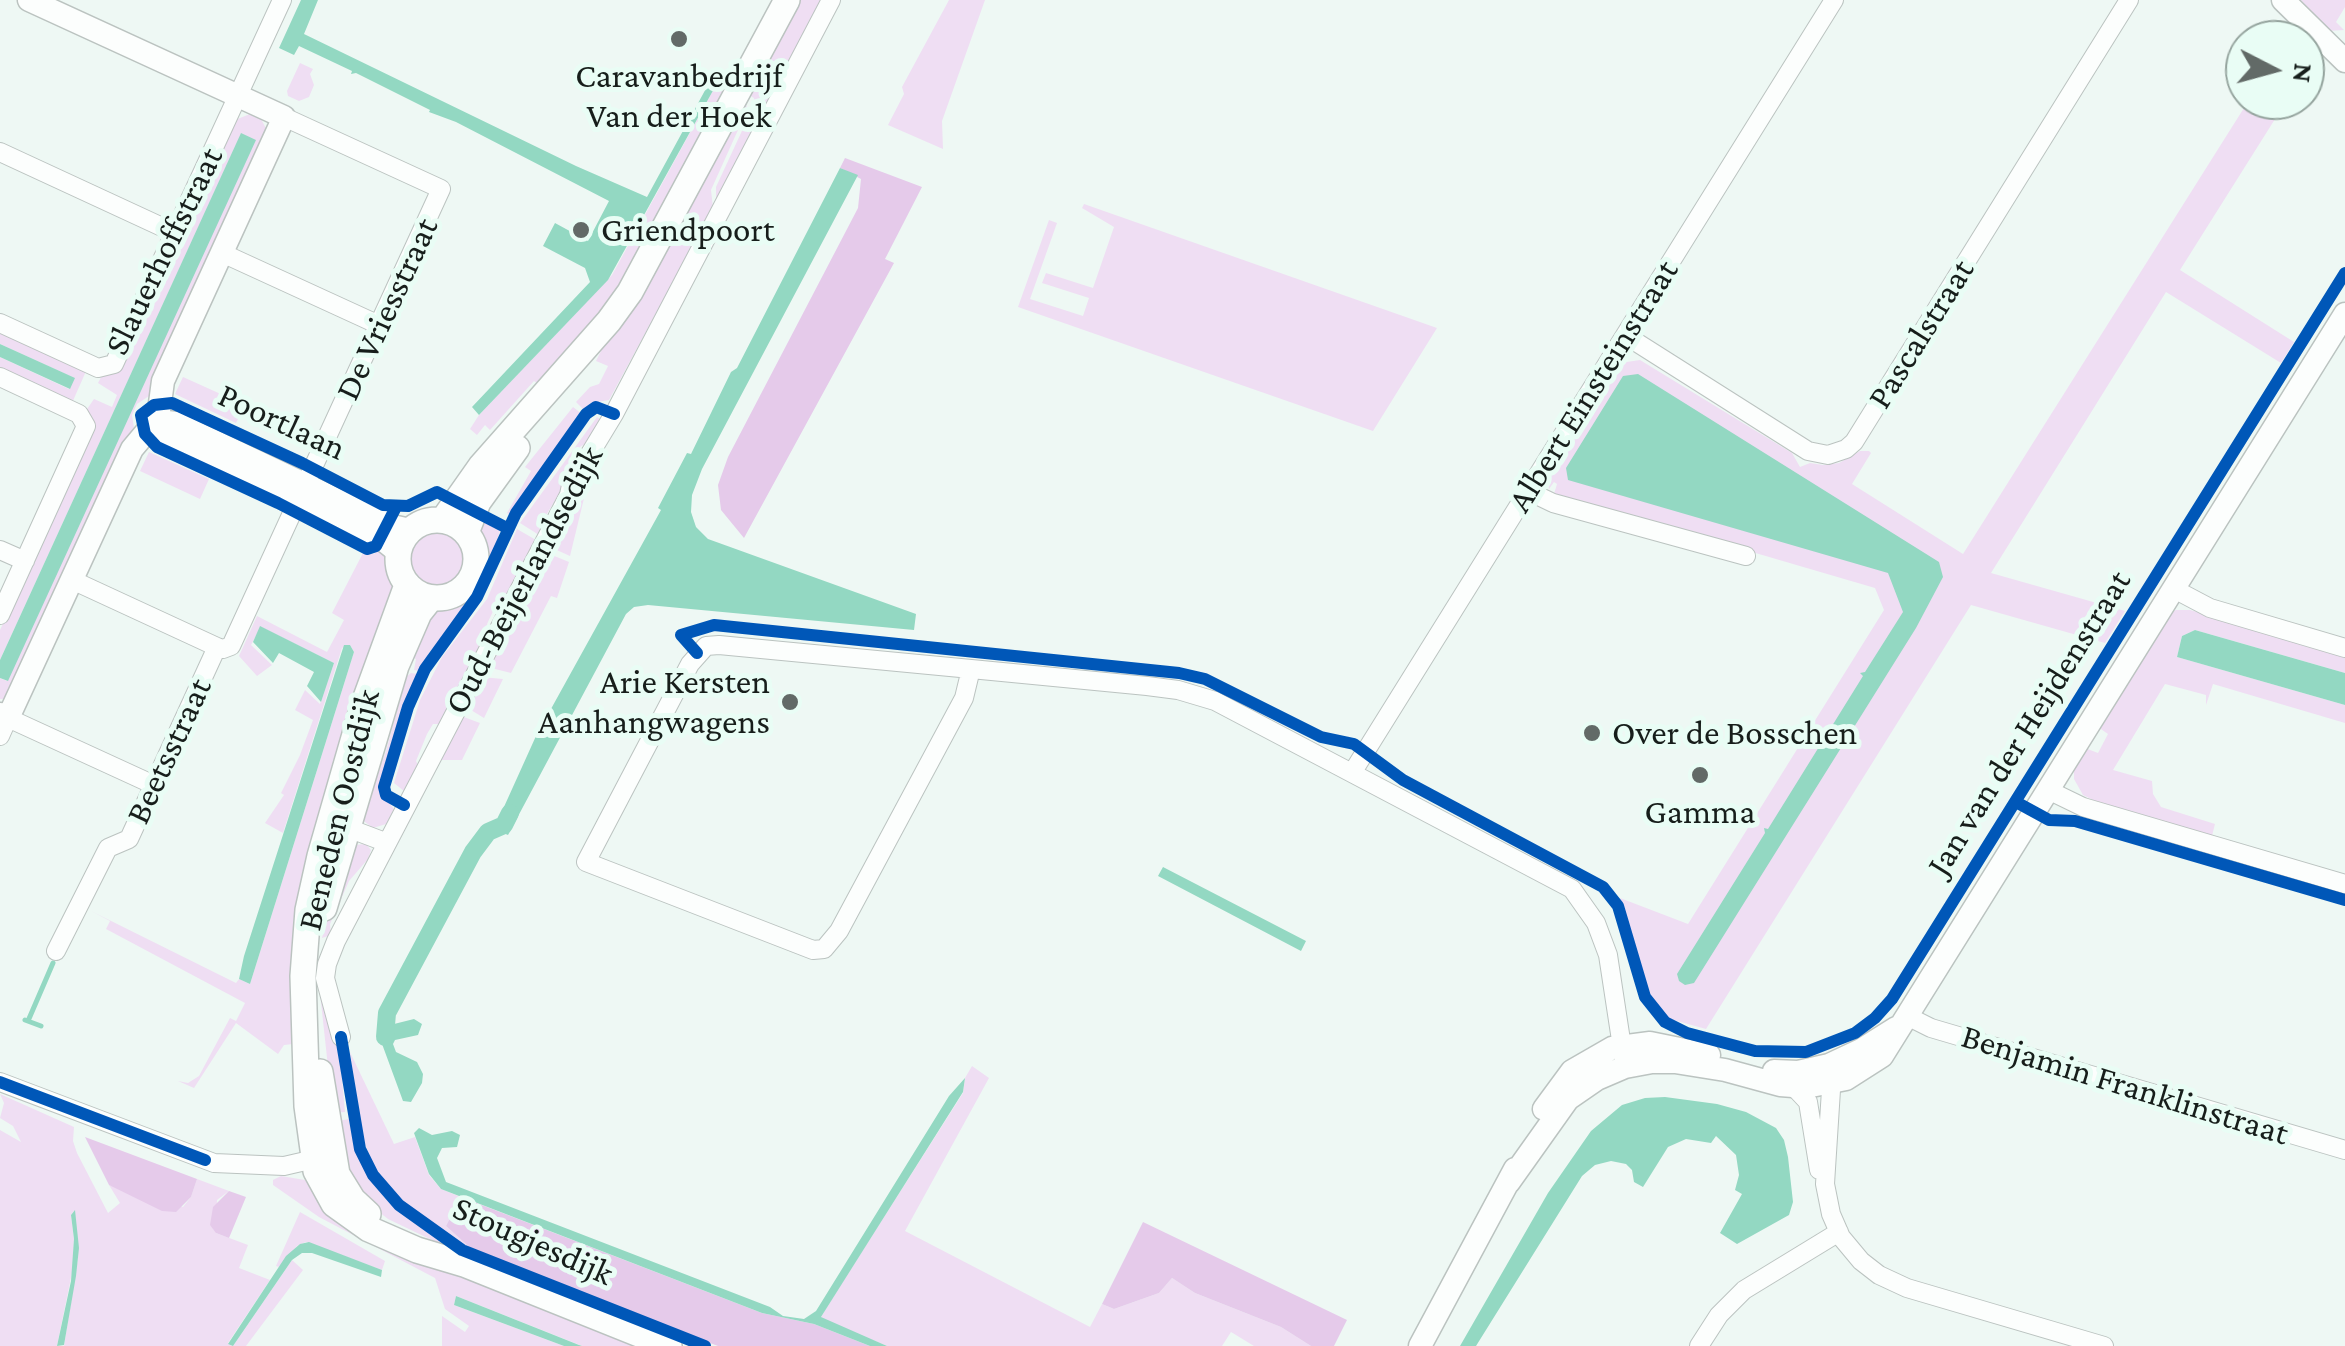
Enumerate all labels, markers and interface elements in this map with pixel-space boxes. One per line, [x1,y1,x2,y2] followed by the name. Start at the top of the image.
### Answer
[2225,20,2325,120] north arrow
[668,28,690,50] marker: Caravanbedrijf Van der Hoek
[575,55,783,137] place label: Caravanbedrijf Van der Hoek
[2287,62,2320,84] text: N
[96,140,232,362] street label: Slauerhoffstraat
[601,209,774,251] place label: Griendpoort
[326,211,448,407] street label: De Vriesstraat
[570,219,592,241] marker: Griendpoort
[1498,252,1688,520] street label: Albert Einsteinstraat
[1859,252,1983,416] street label: Pascalstraat
[211,374,353,470] street label: Poortlaan
[436,439,612,721] street label: Oud-Beijerlandsedijk
[1918,563,2140,883] street label: Jan van der Heijdenstraat
[538,661,770,743] place label: Arie Kersten Aanhangwagens
[117,671,221,831] street label: Beetsstraat
[289,685,389,935] street label: Beneden Oostdijk
[779,691,801,713] marker: Arie Kersten Aanhangwagens
[1612,712,1857,754] place label: Over de Bosschen
[1581,722,1603,744] marker: Over de Bosschen
[1689,764,1711,786] marker: Gamma
[1645,791,1755,833] place label: Gamma
[1956,1015,2294,1155] street label: Benjamin Franklinstraat
[446,1187,620,1295] street label: Stougjesdijk

